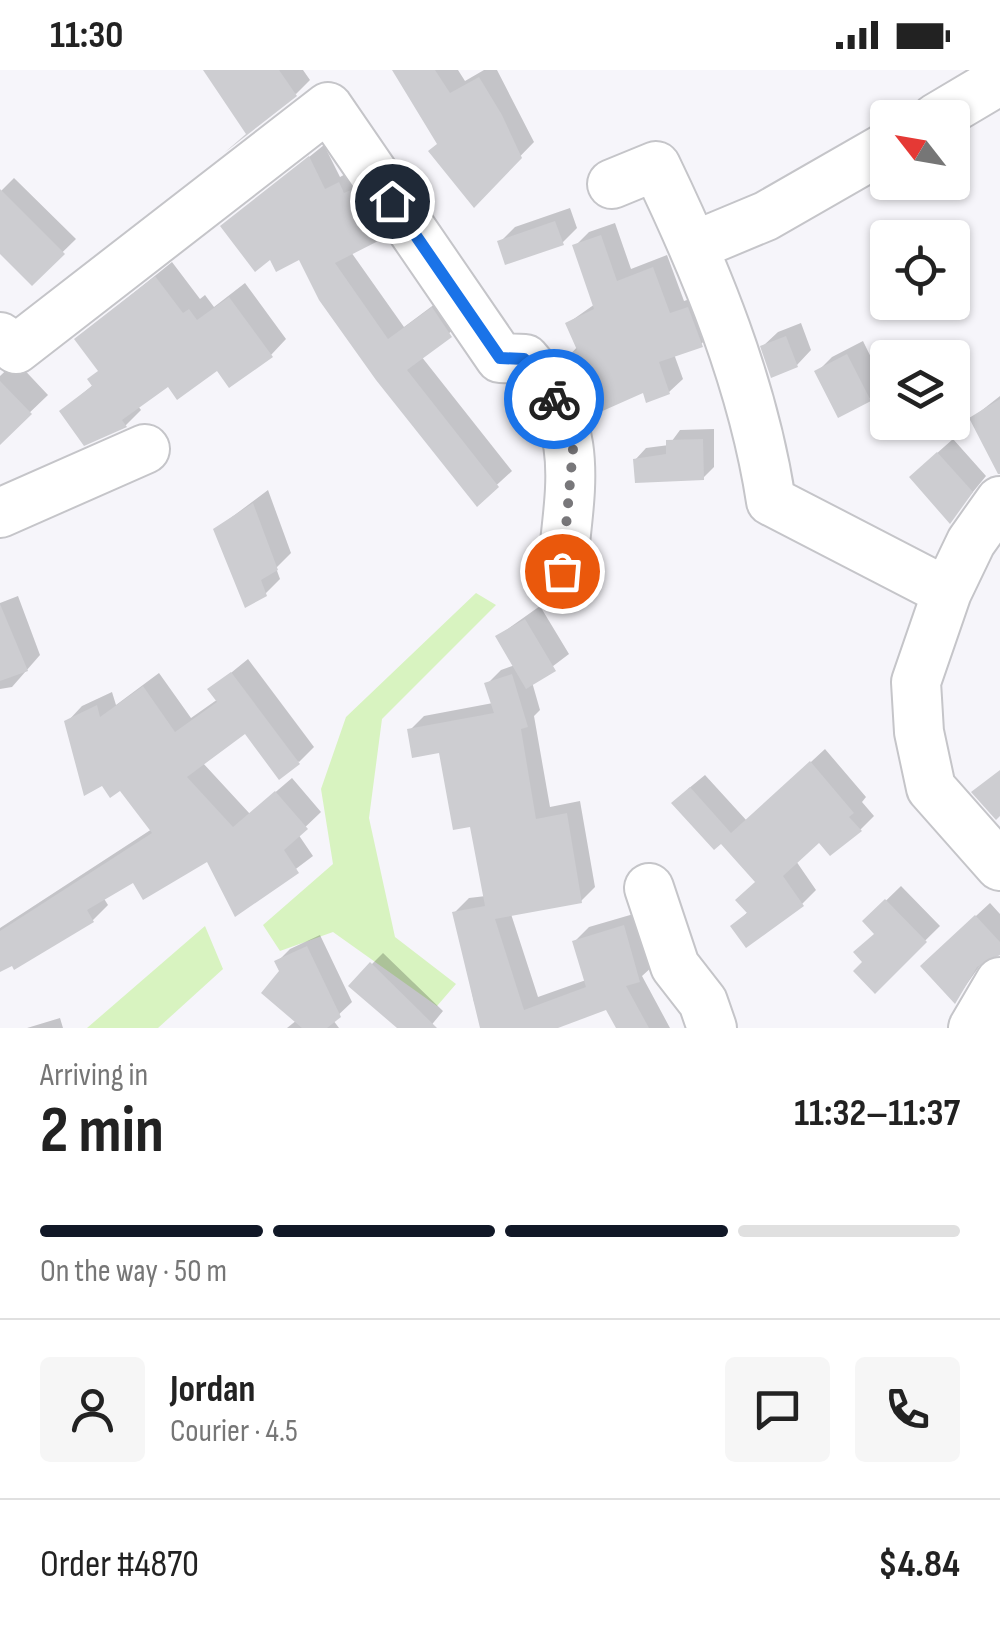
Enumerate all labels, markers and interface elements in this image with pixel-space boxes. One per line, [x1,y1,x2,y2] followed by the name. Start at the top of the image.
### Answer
[50,13,123,58] text: 11:30
[870,100,970,200] north arrow
[870,100,970,440] map controls
[350,159,435,244] pin
[365,174,420,229] icon: home
[870,220,970,320] button: locate
[870,340,970,440] button: layers
[504,349,604,449] courier
[527,372,582,427] icon: bike
[520,529,605,614] pin
[535,544,590,599] icon: bag
[40,1056,148,1095] text: Arriving in
[794,1091,960,1136] text: 11:32–11:37
[40,1093,164,1171] text: 2 min
[40,1252,227,1291] text: On the way · 50 m
[40,1357,145,1462] button: person
[725,1357,830,1462] button: chat
[855,1357,960,1462] button: phone
[170,1367,255,1412] text: Jordan
[170,1412,298,1451] text: Courier · 4.5
[40,1542,199,1587] text: Order #4870
[878,1542,960,1587] text: $4.84

